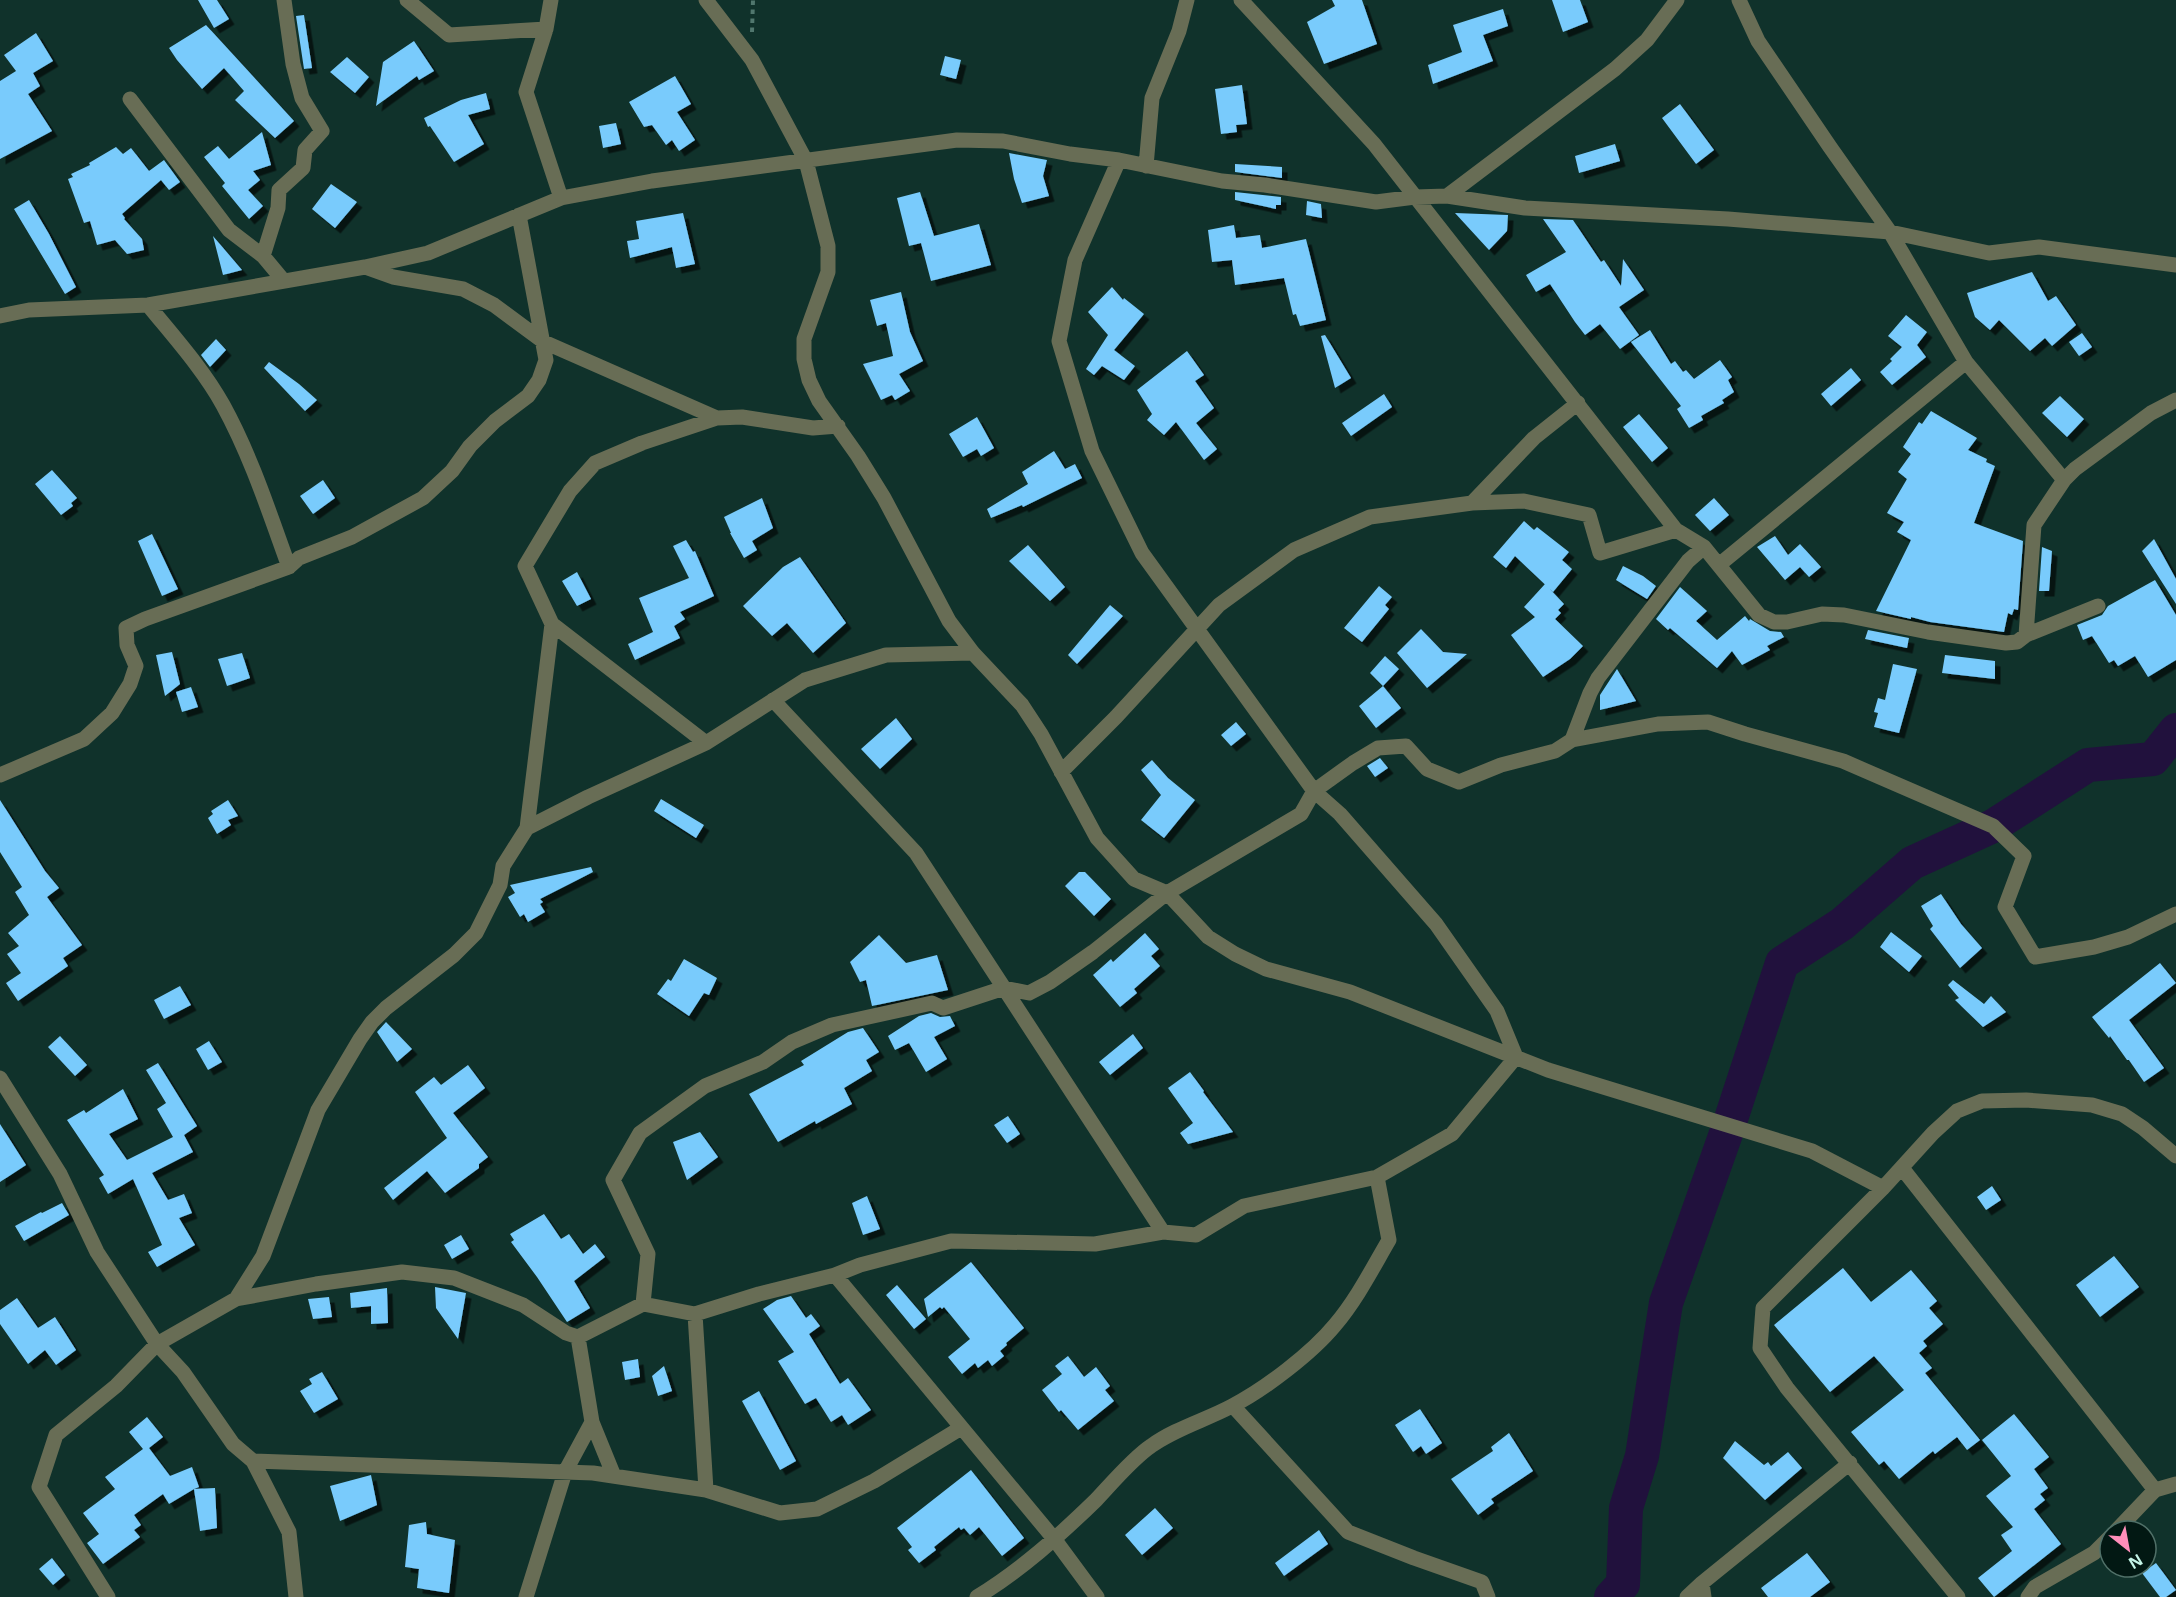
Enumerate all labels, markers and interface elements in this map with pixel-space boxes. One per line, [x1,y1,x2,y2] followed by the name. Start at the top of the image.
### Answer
[2098,1519,2158,1579] north arrow
[2124,1549,2147,1575] text: N

